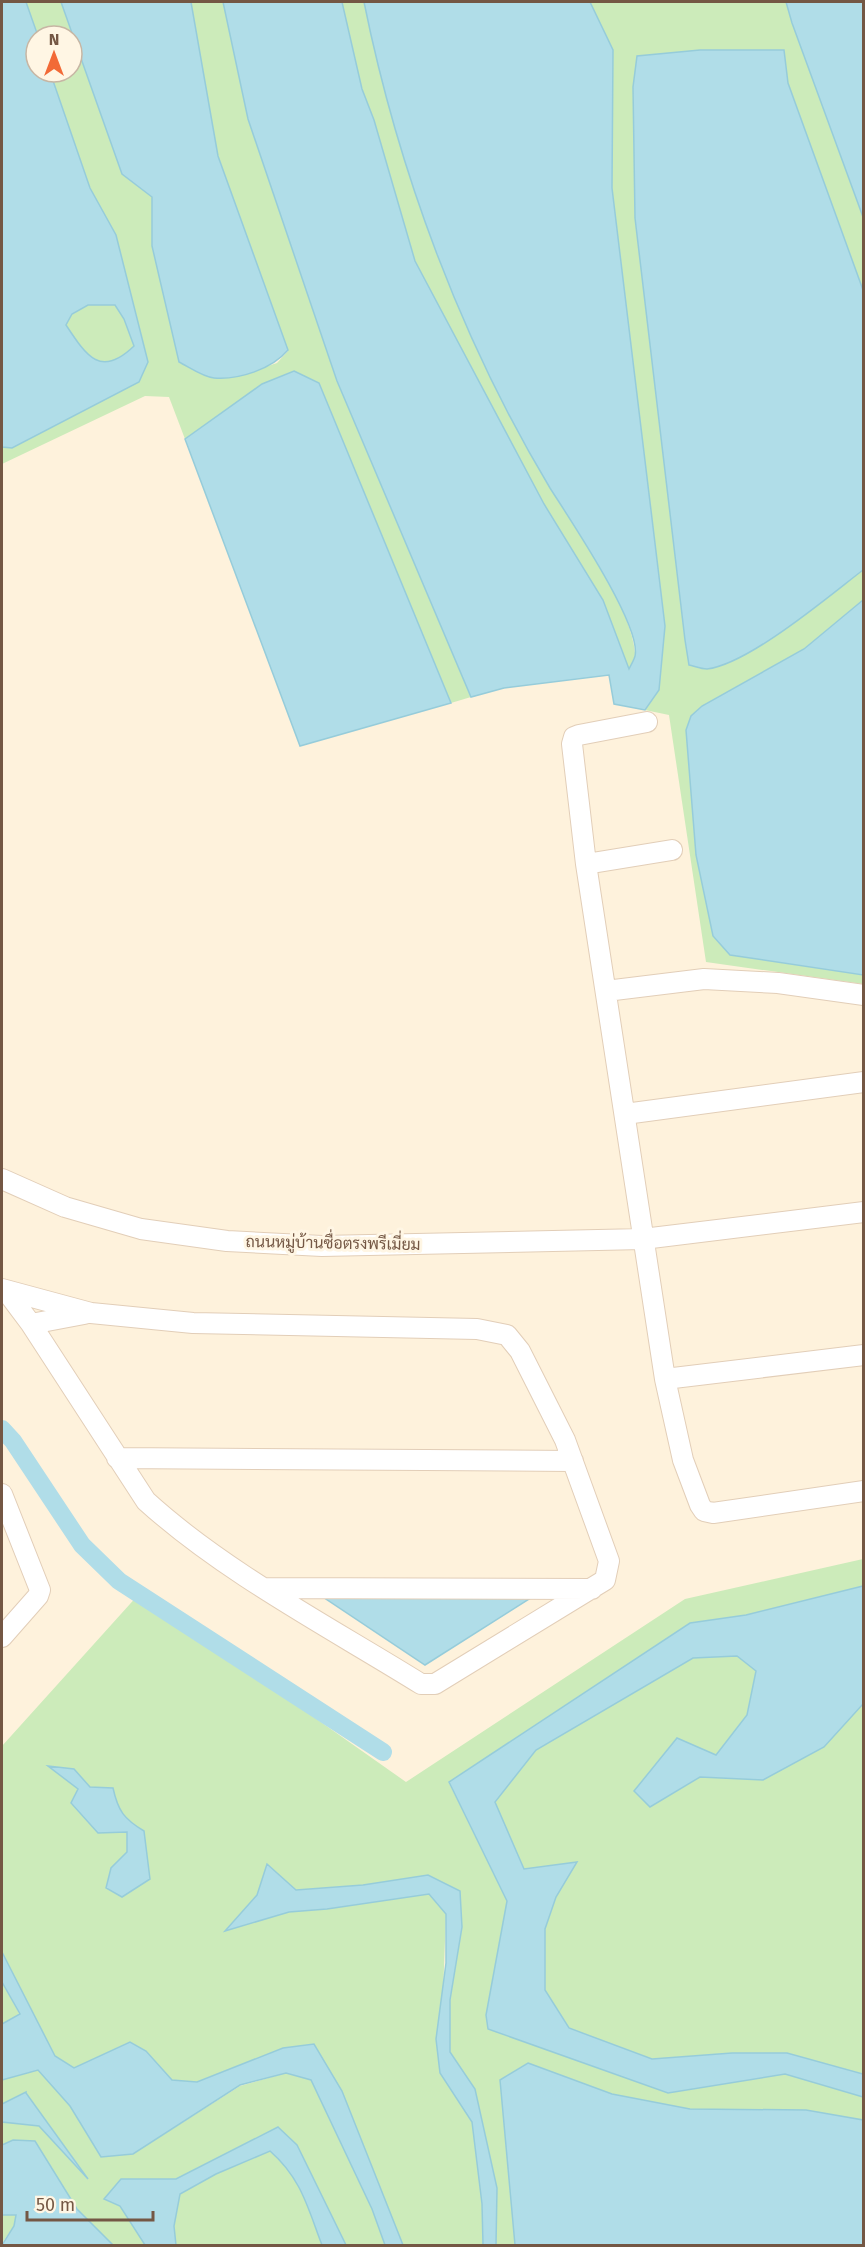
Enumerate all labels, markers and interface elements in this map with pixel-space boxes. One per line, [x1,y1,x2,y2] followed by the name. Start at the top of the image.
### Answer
[24,24,84,84] north arrow
[49,30,59,49] text: N
[245,1227,421,1256] street label: ถนนหมู่บ้านซื่อตรงพรีเมี่ยม
[27,2184,153,2222] scale bar
[36,2194,75,2216] text: 50 m

